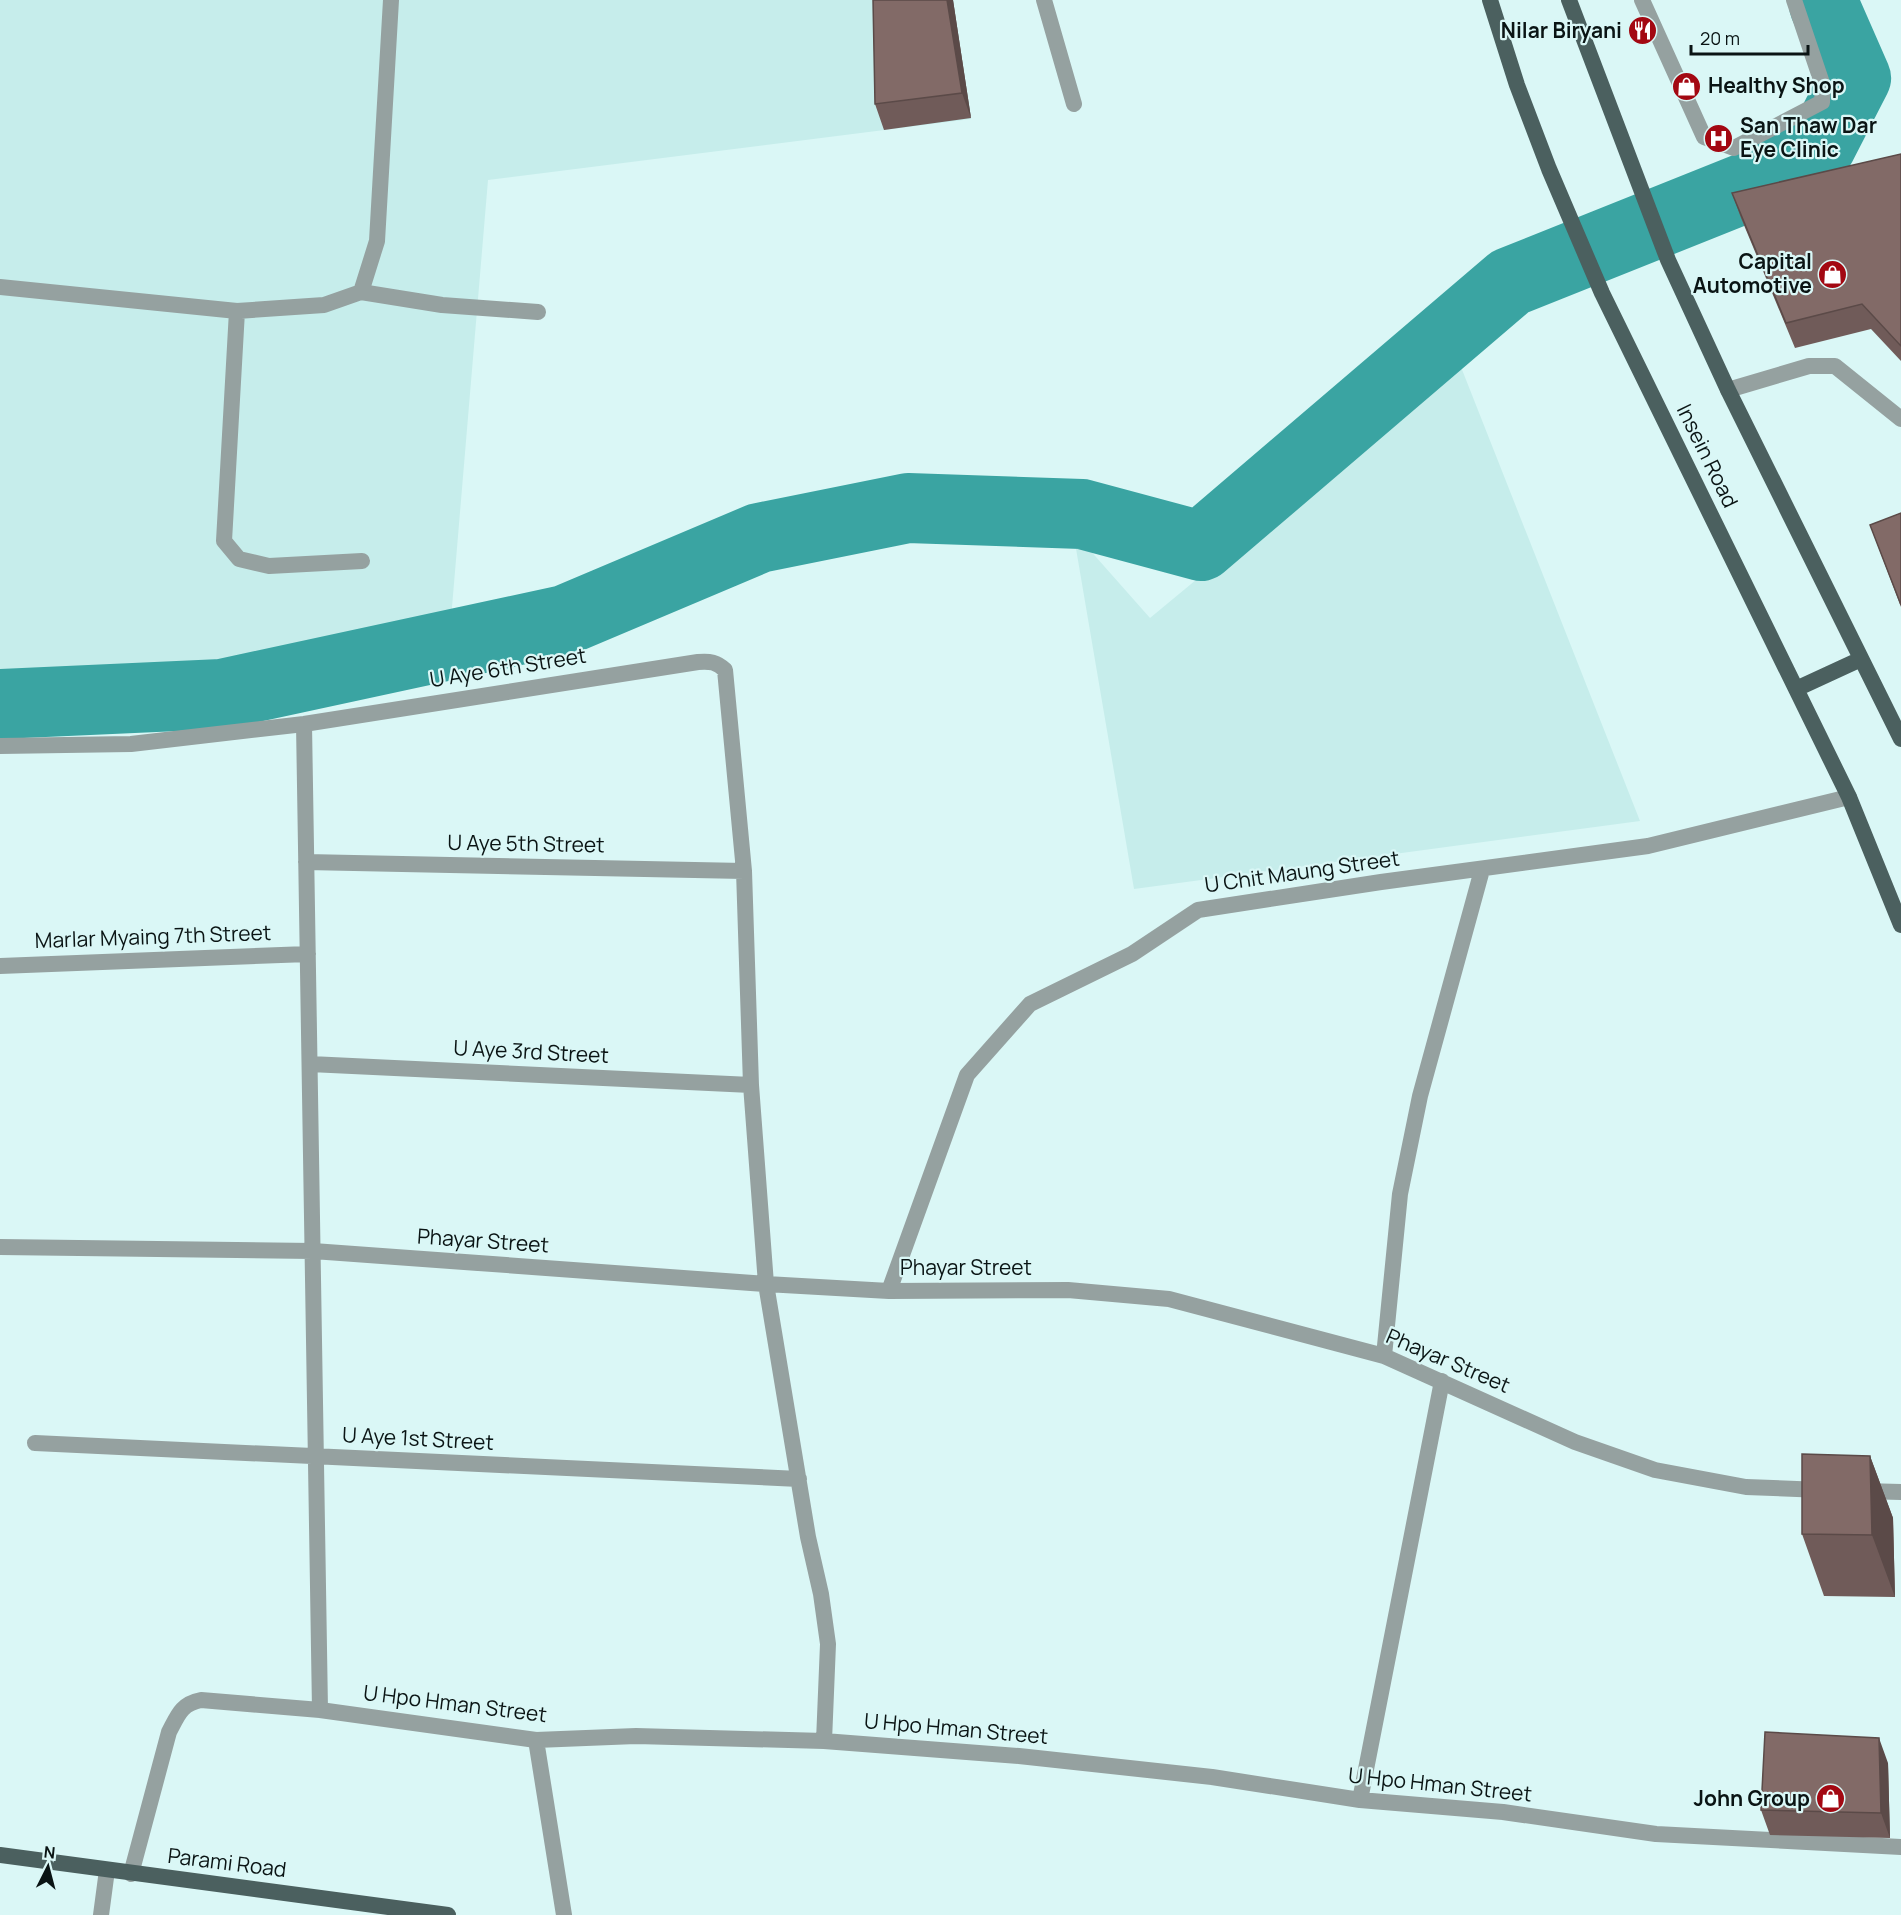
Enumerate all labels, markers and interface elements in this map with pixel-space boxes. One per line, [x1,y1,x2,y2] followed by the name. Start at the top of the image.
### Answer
[1627,15,1659,47] restaurant icon: Nilar Biryani
[1501,16,1622,44] place label: Nilar Biryani
[1691,18,1808,56] scale bar
[1700,26,1740,50] text: 20 m
[1671,70,1703,102] shop icon: Healthy Shop
[1708,71,1845,99] place label: Healthy Shop
[1740,111,1877,163] place label: San Thaw Dar Eye Clinic
[1703,122,1735,154] hospital icon: San Thaw Dar Eye Clinic
[1693,247,1812,299] place label: Capital Automotive
[1817,258,1849,290] shop icon: Capital Automotive
[1671,399,1745,512] street label: Insein Road
[428,641,588,693] street label: U Aye 6th Street
[447,828,605,858] street label: U Aye 5th Street
[1203,843,1401,899] street label: U Chit Maung Street
[34,918,272,954] street label: Marlar Myaing 7th Street
[453,1033,609,1069] street label: U Aye 3rd Street
[416,1221,550,1259] street label: Phayar Street
[900,1253,1032,1281] street label: Phayar Street
[1382,1321,1515,1399] street label: Phayar Street
[342,1420,495,1456] street label: U Aye 1st Street
[362,1678,548,1728] street label: U Hpo Hman Street
[863,1706,1049,1750] street label: U Hpo Hman Street
[1347,1760,1533,1808] street label: U Hpo Hman Street
[1815,1783,1847,1815] shop icon: John Group
[1693,1784,1810,1812] place label: John Group
[18,1837,78,1897] north arrow
[43,1841,56,1864] text: N
[166,1841,288,1883] street label: Parami Road

